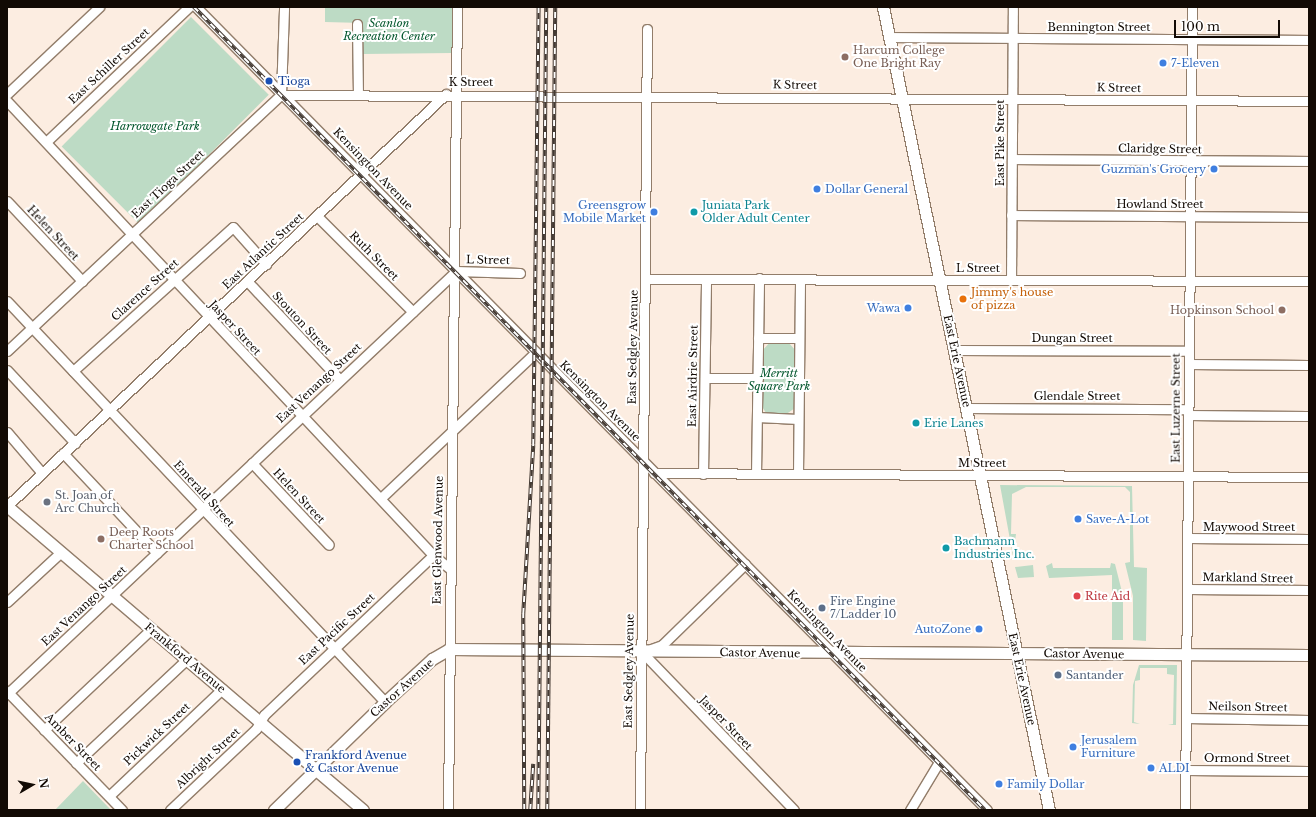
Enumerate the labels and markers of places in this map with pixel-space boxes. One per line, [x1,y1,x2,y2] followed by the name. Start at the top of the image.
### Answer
[853,44,945,70] place label: Harcum College One Bright Ray
[840,52,850,62] marker: Harcum College One Bright Ray
[1171,56,1219,70] place label: 7-Eleven
[1158,58,1168,68] marker: 7-Eleven
[278,74,310,88] place label: Tioga
[263,75,275,87] marker: Tioga
[1101,162,1206,176] place label: Guzman's Grocery
[1209,164,1219,174] marker: Guzman's Grocery
[825,182,908,196] place label: Dollar General
[812,184,822,194] marker: Dollar General
[563,199,646,225] place label: Greensgrow Mobile Market
[702,199,810,225] place label: Juniata Park Older Adult Center
[649,207,659,217] marker: Greensgrow Mobile Market
[689,207,699,217] marker: Juniata Park Older Adult Center
[971,286,1053,312] place label: Jimmy's house of pizza
[958,294,968,304] marker: Jimmy's house of pizza
[867,301,900,315] place label: Wawa
[903,303,913,313] marker: Wawa
[1170,303,1274,317] place label: Hopkinson School
[1277,305,1287,315] marker: Hopkinson School
[924,416,983,430] place label: Erie Lanes
[911,418,921,428] marker: Erie Lanes
[55,489,120,515] place label: St. Joan of Arc Church
[42,497,52,507] marker: St. Joan of Arc Church
[1086,512,1149,526] place label: Save-A-Lot
[1073,514,1083,524] marker: Save-A-Lot
[109,526,194,552] place label: Deep Roots Charter School
[96,534,106,544] marker: Deep Roots Charter School
[954,535,1034,561] place label: Bachmann Industries Inc.
[941,543,951,553] marker: Bachmann Industries Inc.
[1085,589,1131,603] place label: Rite Aid
[1072,591,1082,601] marker: Rite Aid
[830,595,897,621] place label: Fire Engine 7/Ladder 10
[817,603,827,613] marker: Fire Engine 7/Ladder 10
[915,622,971,636] place label: AutoZone
[974,624,984,634] marker: AutoZone
[1066,668,1124,682] place label: Santander
[1053,670,1063,680] marker: Santander
[1081,734,1137,760] place label: Jerusalem Furniture
[1068,742,1078,752] marker: Jerusalem Furniture
[305,749,407,775] place label: Frankford Avenue & Castor Avenue
[292,757,302,767] marker: Frankford Avenue & Castor Avenue
[1159,761,1190,775] place label: ALDI
[1146,763,1156,773] marker: ALDI
[1007,777,1085,791] place label: Family Dollar
[994,779,1004,789] marker: Family Dollar

